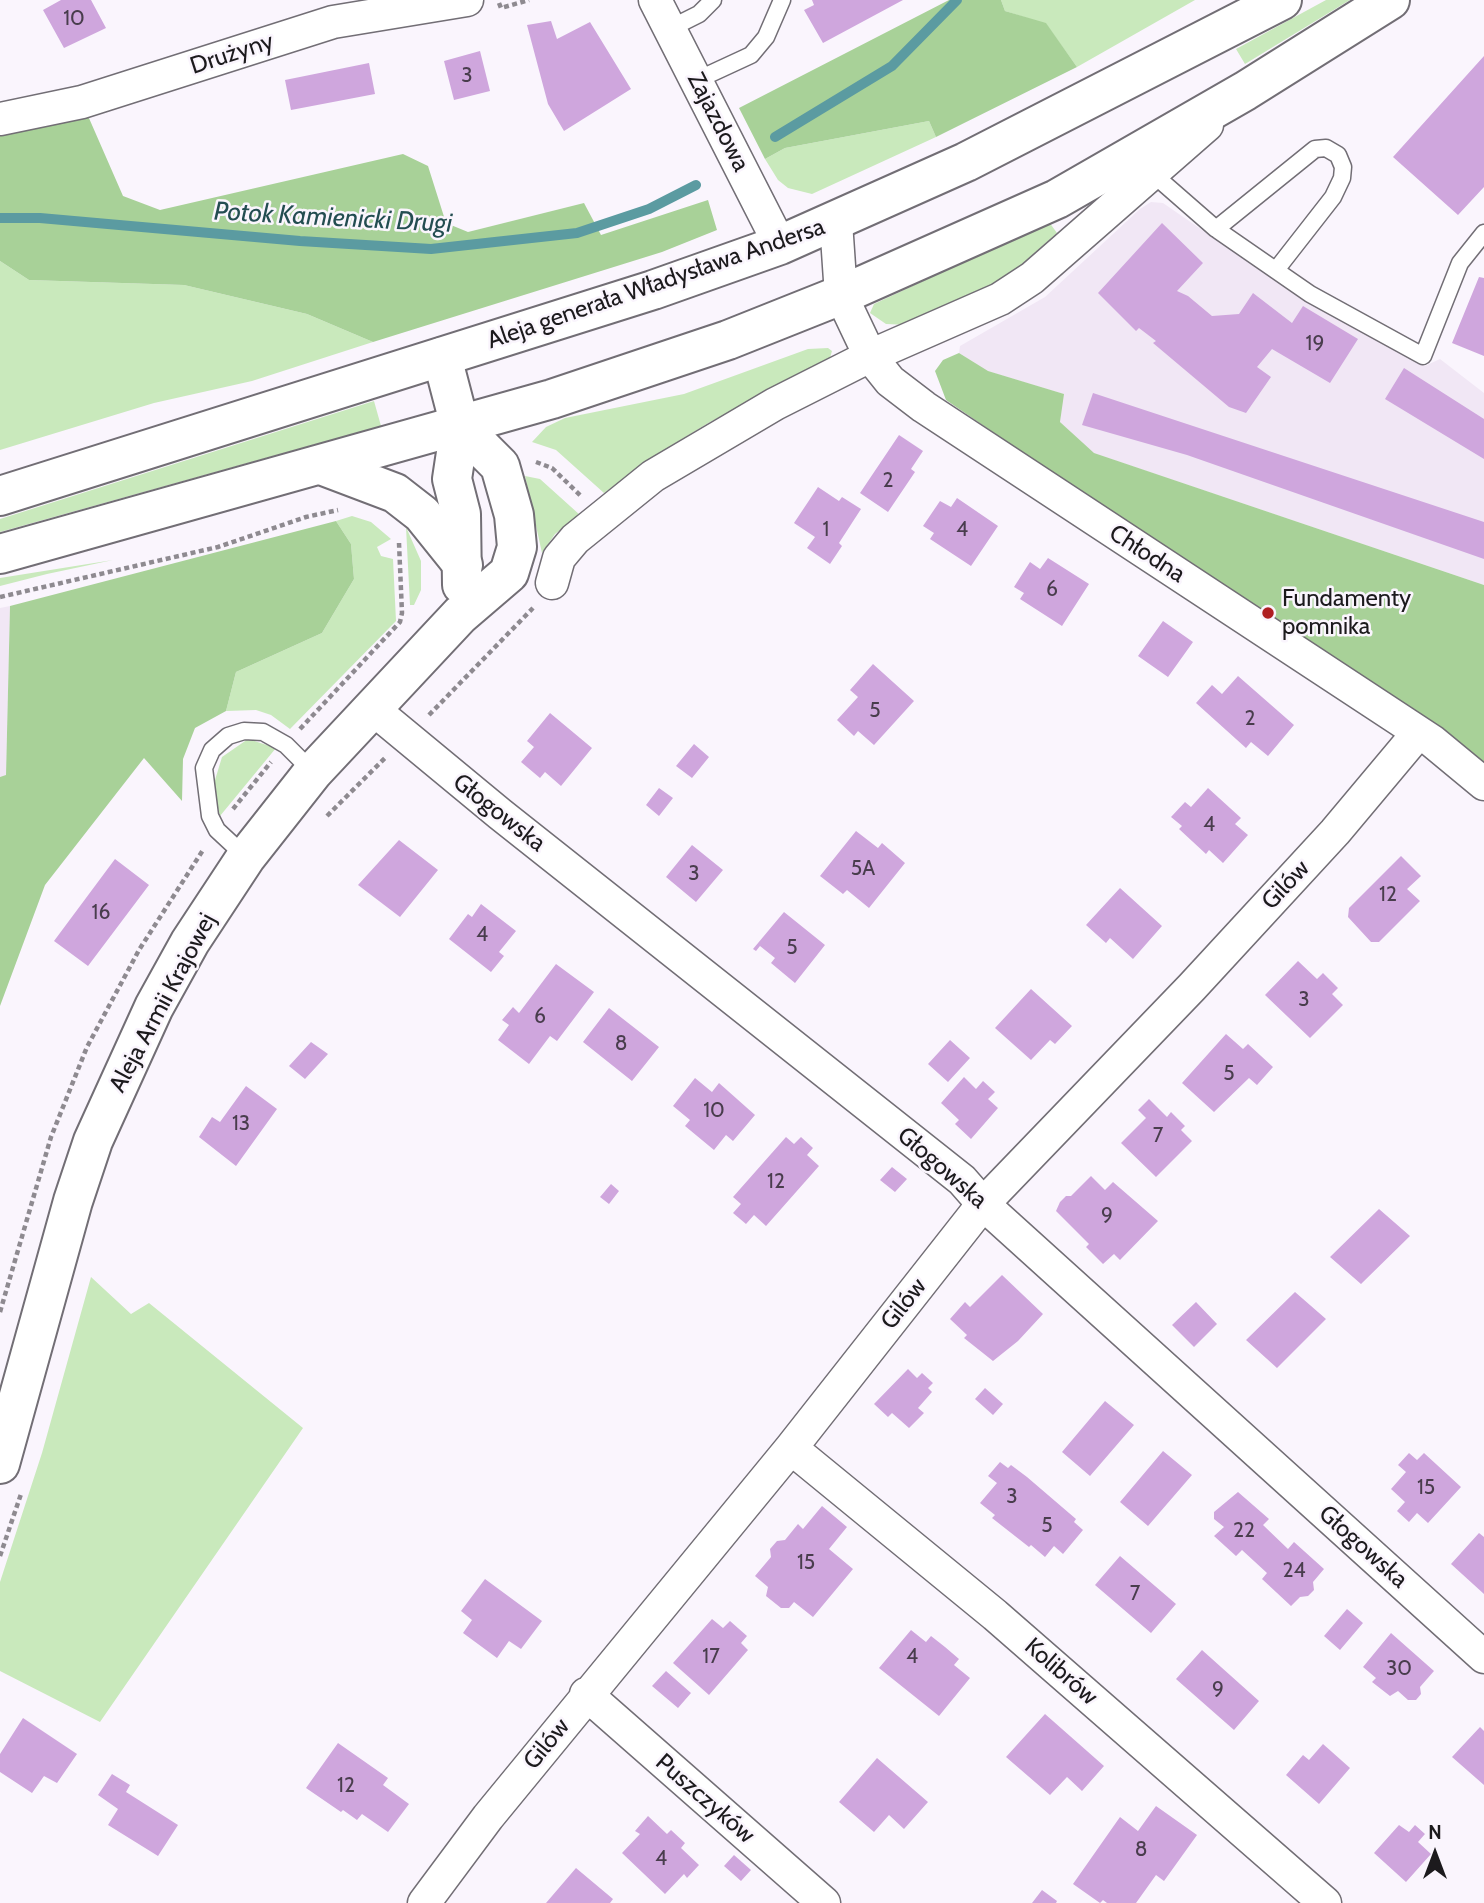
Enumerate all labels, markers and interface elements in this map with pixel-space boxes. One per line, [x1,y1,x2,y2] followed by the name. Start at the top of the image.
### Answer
[63,6,85,32] house number: 10
[187,27,277,81] street label: Drużyny
[461,63,473,89] house number: 3
[681,68,755,176] street label: Zajazdowa
[213,196,453,240] water label: Potok Kamienicki Drugi
[483,213,829,355] street label: Aleja generała Władysława Andersa
[1306,331,1324,357] house number: 19
[882,468,894,494] house number: 2
[823,517,829,543] house number: 1
[956,517,968,543] house number: 4
[1104,519,1190,589] street label: Chłodna
[1046,577,1058,603] house number: 6
[1282,585,1411,641] place label: Fundamenty pomnika
[1260,605,1276,621] marker: Fundamenty pomnika
[869,698,881,724] house number: 5
[1244,706,1256,732] house number: 2
[447,768,551,858] street label: Głogowska
[1203,812,1215,838] house number: 4
[1256,854,1316,916] street label: Gilów
[851,856,875,882] house number: 5A
[688,861,700,887] house number: 3
[1379,882,1397,908] house number: 12
[92,900,110,926] house number: 16
[104,908,222,1098] street label: Aleja Armii Krajowej
[476,922,488,948] house number: 4
[786,935,798,961] house number: 5
[1298,987,1310,1013] house number: 3
[534,1004,546,1030] house number: 6
[615,1031,627,1057] house number: 8
[1223,1061,1235,1087] house number: 5
[703,1098,725,1124] house number: 10
[232,1111,250,1137] house number: 13
[891,1121,993,1215] street label: Głogowska
[1153,1123,1163,1149] house number: 7
[767,1169,785,1195] house number: 12
[1101,1203,1113,1229] house number: 9
[875,1273,933,1335] street label: Gilów
[1417,1475,1435,1501] house number: 15
[1006,1484,1018,1510] house number: 3
[1313,1500,1413,1594] street label: Głogowska
[1041,1513,1053,1539] house number: 5
[1233,1518,1255,1544] house number: 22
[797,1550,815,1576] house number: 15
[1282,1558,1306,1584] house number: 24
[1130,1581,1140,1607] house number: 7
[1018,1632,1104,1712] street label: Kolibrów
[702,1644,720,1670] house number: 17
[906,1644,918,1670] house number: 4
[1386,1656,1412,1682] house number: 30
[1212,1677,1224,1703] house number: 9
[518,1713,576,1775] street label: Gilów
[649,1748,761,1850] street label: Puszczyków
[337,1773,355,1799] house number: 12
[1400,1819,1470,1889] north arrow
[1428,1821,1442,1844] text: N
[1135,1837,1147,1863] house number: 8
[655,1846,667,1872] house number: 4

